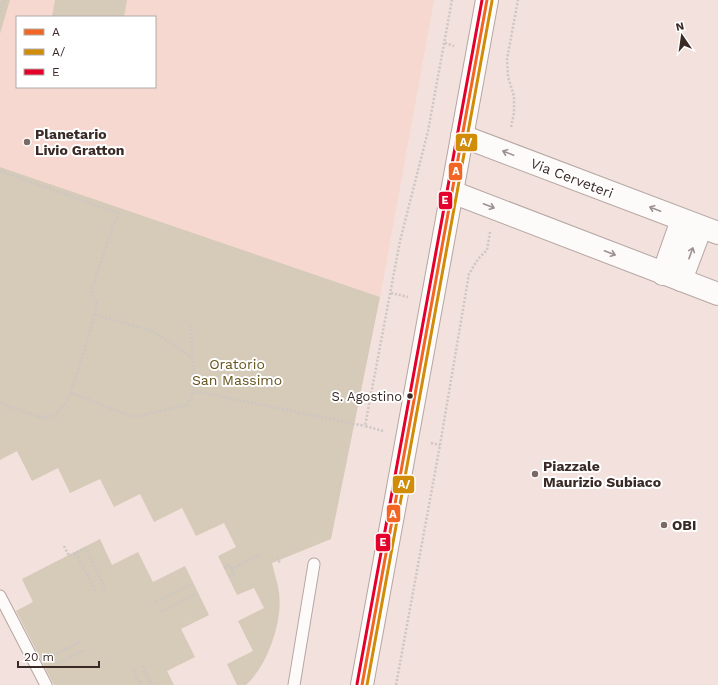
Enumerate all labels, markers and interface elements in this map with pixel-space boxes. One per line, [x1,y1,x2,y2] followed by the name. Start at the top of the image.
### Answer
[16,16,156,88] legend
[662,16,702,56] north arrow
[674,19,685,34] text: N
[52,25,60,39] text: A
[52,45,65,59] text: A/
[52,65,60,79] text: E
[35,126,125,158] place label: Planetario Livio Gratton
[455,133,478,152] line badge: A/
[460,136,472,149] text: A/
[22,137,32,147] marker: Planetario Livio Gratton
[502,149,514,157] one-way arrow
[528,155,616,201] street label: Via Cerveteri
[448,162,463,181] line badge: A
[452,165,460,178] text: A
[438,191,453,210] line badge: E
[442,194,449,207] text: E
[482,202,494,210] one-way arrow
[650,205,662,213] one-way arrow
[687,247,695,259] one-way arrow
[603,249,615,257] one-way arrow
[192,356,282,388] park label: Oratorio San Massimo
[331,389,402,404] place label: S. Agostino
[405,391,415,401] marker: S. Agostino
[543,458,661,490] place label: Piazzale Maurizio Subiaco
[530,469,540,479] marker: Piazzale Maurizio Subiaco
[392,475,415,494] line badge: A/
[398,478,410,491] text: A/
[386,504,401,523] line badge: A
[389,508,397,521] text: A
[672,517,696,533] place label: OBI
[659,520,669,530] marker: OBI
[375,533,391,552] line badge: E
[380,536,387,549] text: E
[18,643,99,669] scale bar
[24,650,54,664] text: 20 m

